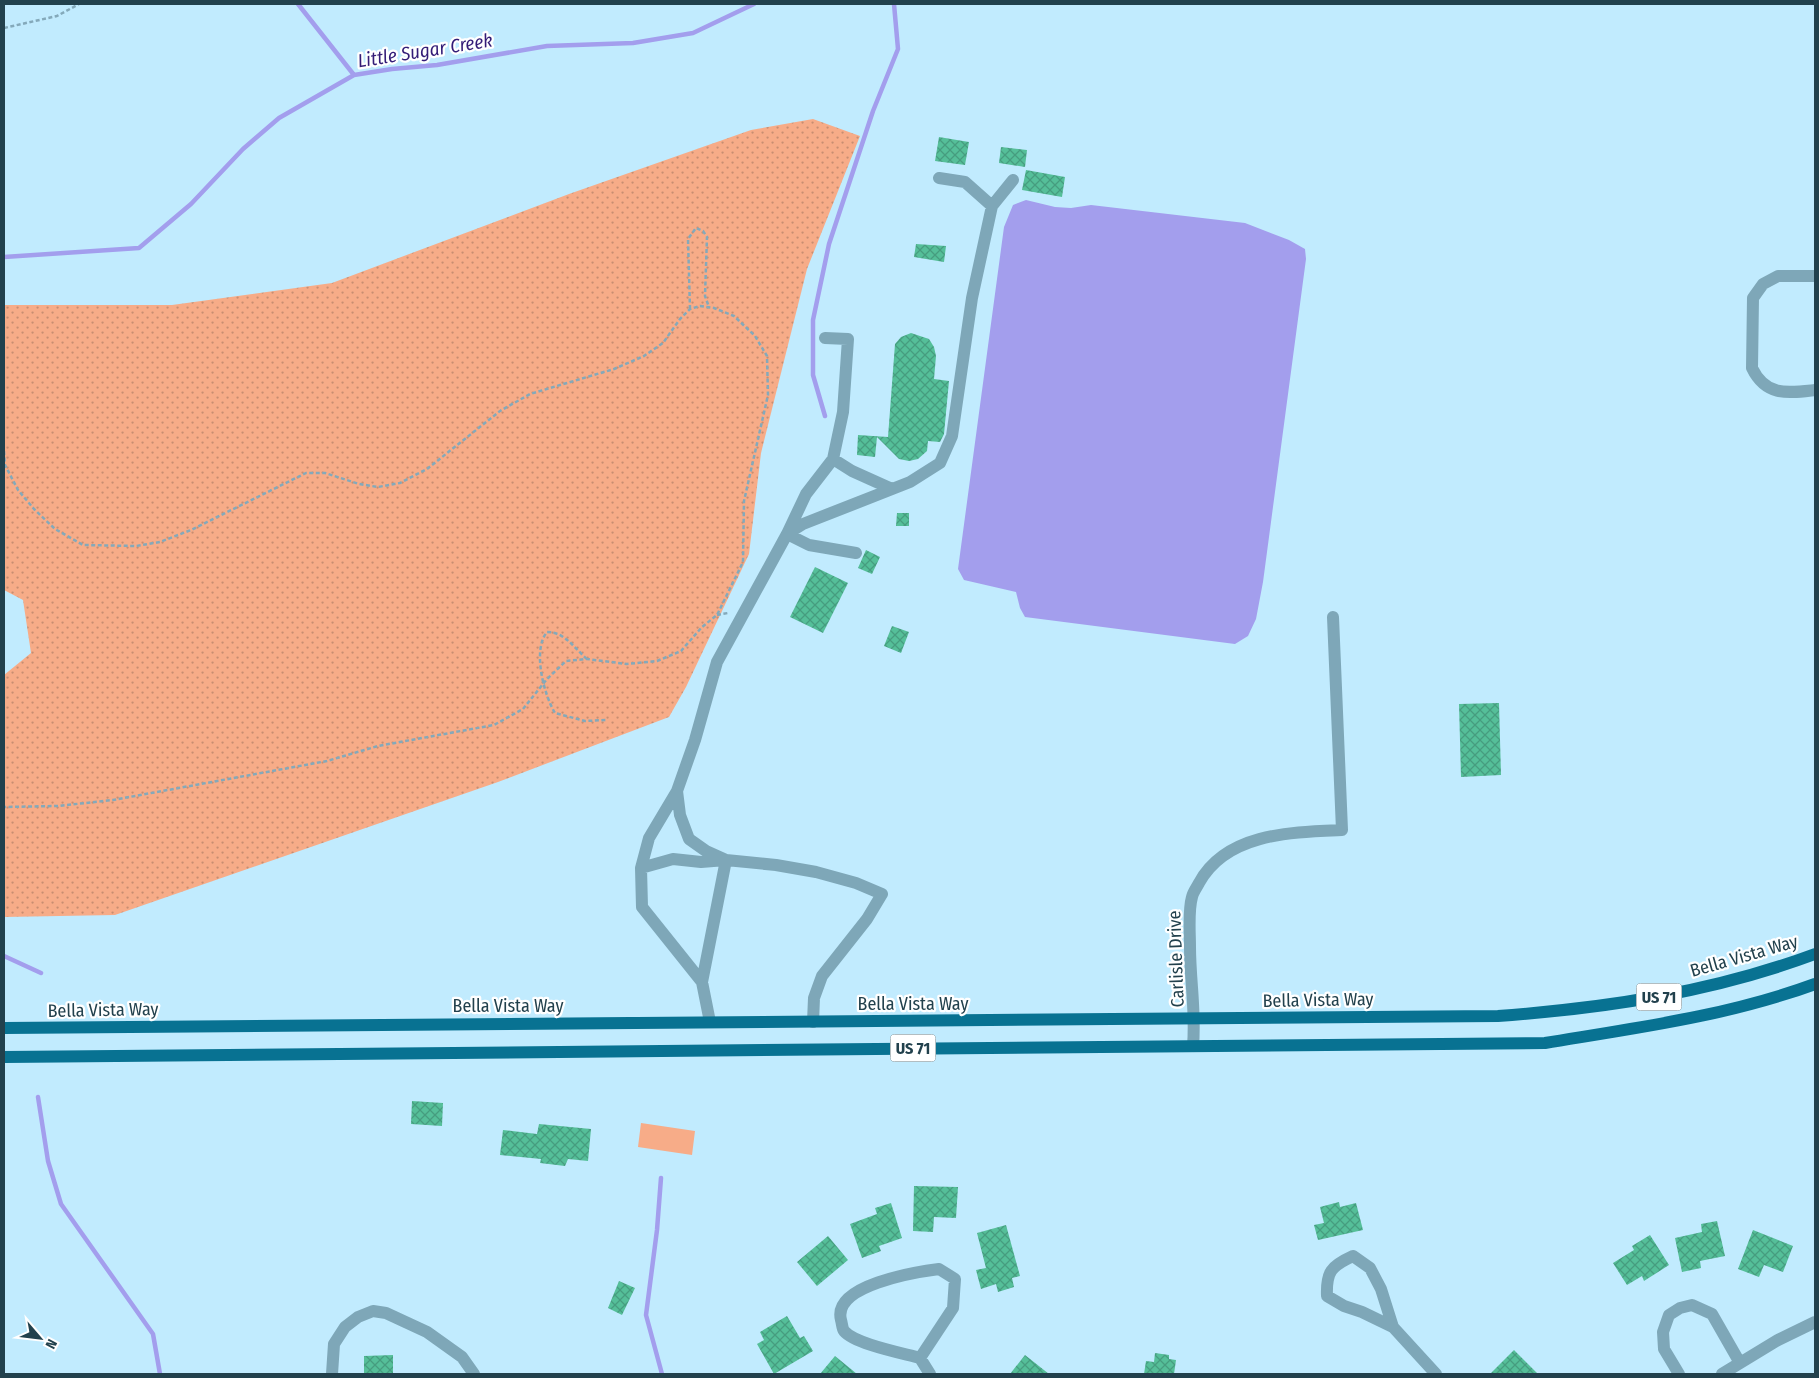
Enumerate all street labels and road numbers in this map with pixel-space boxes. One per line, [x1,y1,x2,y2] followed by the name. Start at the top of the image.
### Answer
[1163,910,1189,1008] street label: Carlisle Drive
[1688,930,1800,982] street label: Bella Vista Way
[1636,984,1682,1010] road number: US 71
[1262,988,1374,1012] street label: Bella Vista Way
[858,993,968,1015] street label: Bella Vista Way
[453,995,563,1017] street label: Bella Vista Way
[47,998,159,1022] street label: Bella Vista Way
[890,1034,936,1062] road number: US 71

